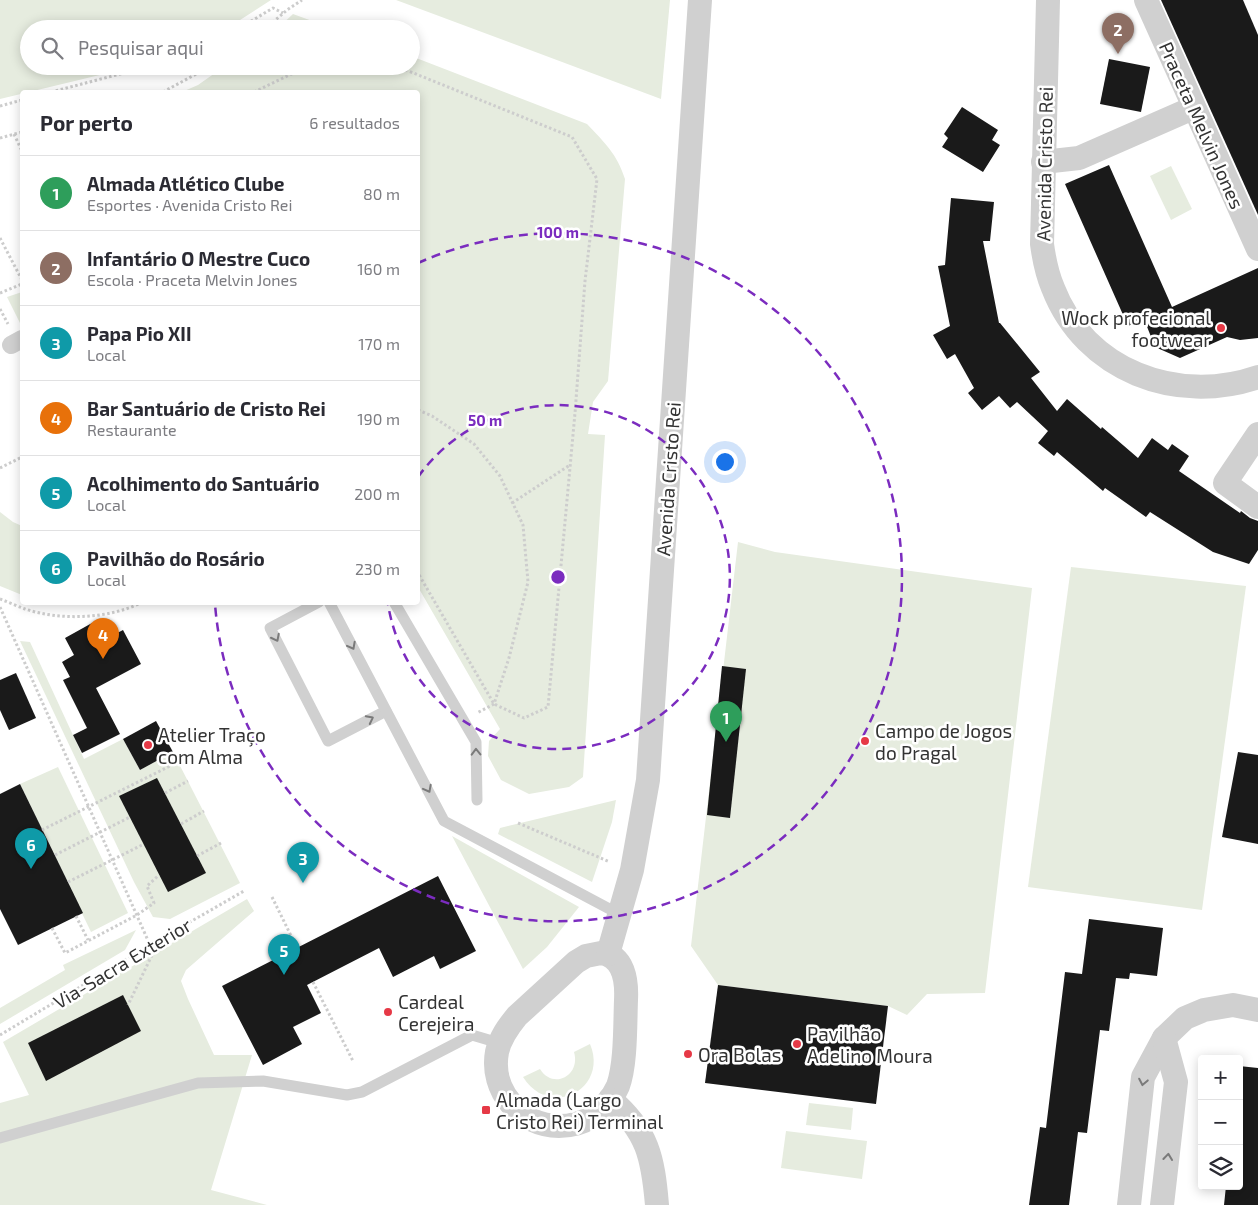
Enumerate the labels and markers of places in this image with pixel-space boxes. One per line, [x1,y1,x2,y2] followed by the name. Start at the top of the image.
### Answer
[1102,13,1134,54] pin: 2
[1061,306,1211,351] place label: Wock profecional footwear
[1215,322,1227,334] marker: Wock profecional footwear
[549,568,567,586] centre of rings
[87,618,119,659] pin: 4
[710,701,742,742] pin: 1
[875,719,1012,764] place label: Campo de Jogos do Pragal
[158,723,266,768] place label: Atelier Traço com Alma
[859,735,871,747] marker: Campo de Jogos do Pragal
[142,739,154,751] marker: Atelier Traço com Alma
[15,828,47,869] pin: 6
[287,842,319,883] pin: 3
[268,934,300,975] pin: 5
[398,990,474,1035] place label: Cardeal Cerejeira
[382,1006,394,1018] marker: Cardeal Cerejeira
[807,1022,933,1067] place label: Pavilhão Adelino Moura
[791,1038,803,1050] marker: Pavilhão Adelino Moura
[698,1043,781,1066] place label: Ora Bolas
[682,1048,694,1060] marker: Ora Bolas
[496,1088,663,1133] place label: Almada (Largo Cristo Rei) Terminal
[480,1104,492,1116] marker: Almada (Largo Cristo Rei) Terminal

